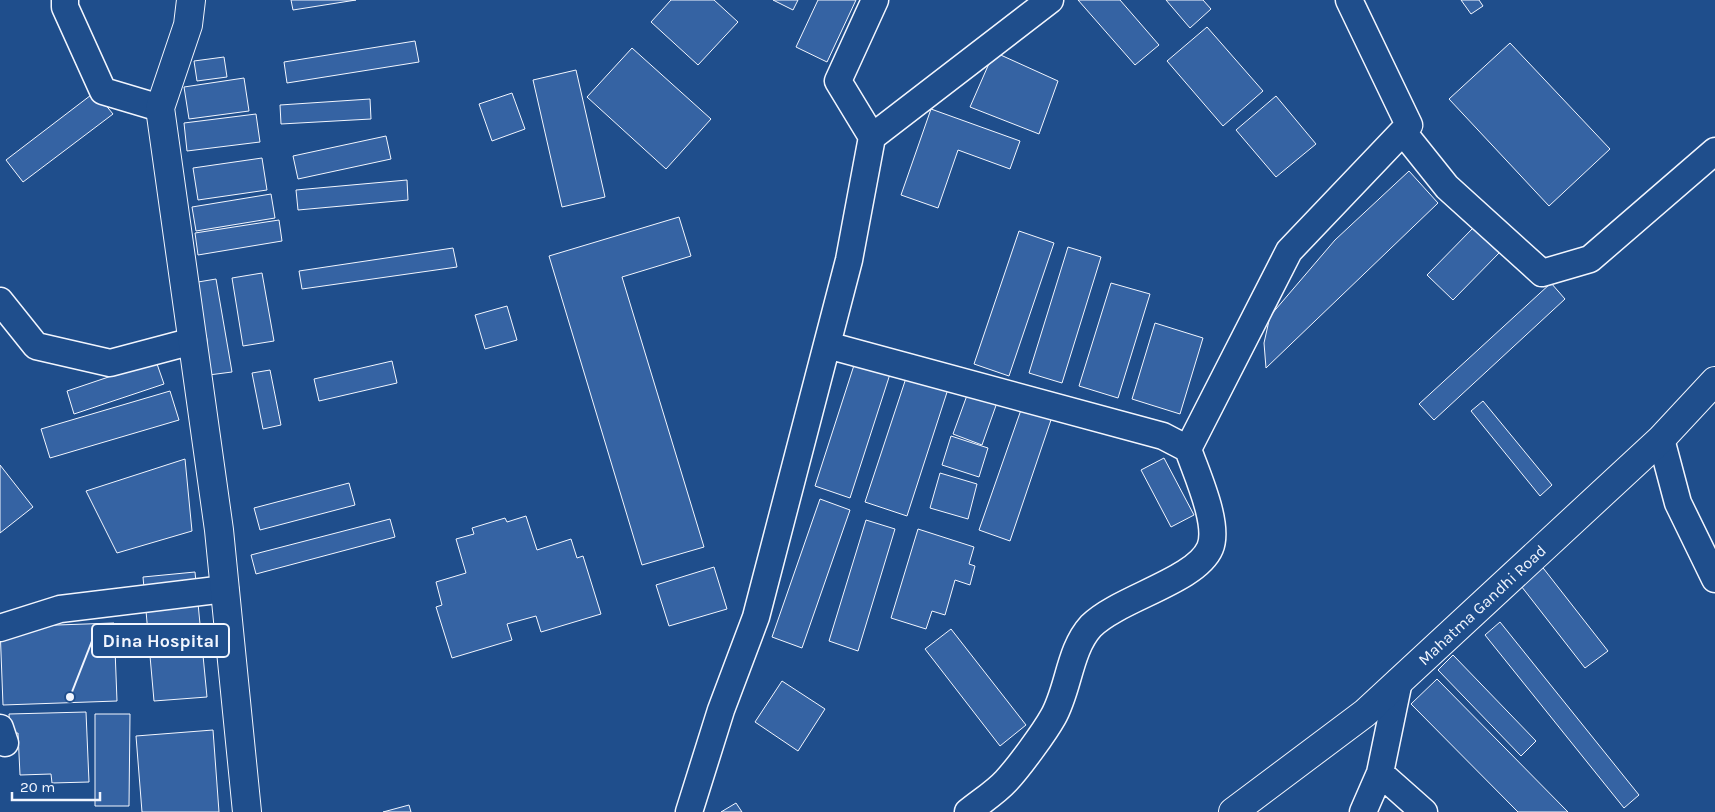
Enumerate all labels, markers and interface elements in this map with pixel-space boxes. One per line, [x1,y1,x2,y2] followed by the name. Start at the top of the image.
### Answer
[1414,541,1550,669] street label: Mahatma Gandhi Road
[92,624,229,657] callout: Dina Hospital
[103,630,219,652] text: Dina Hospital
[12,770,100,802] scale bar
[20,778,55,796] text: 20 m

